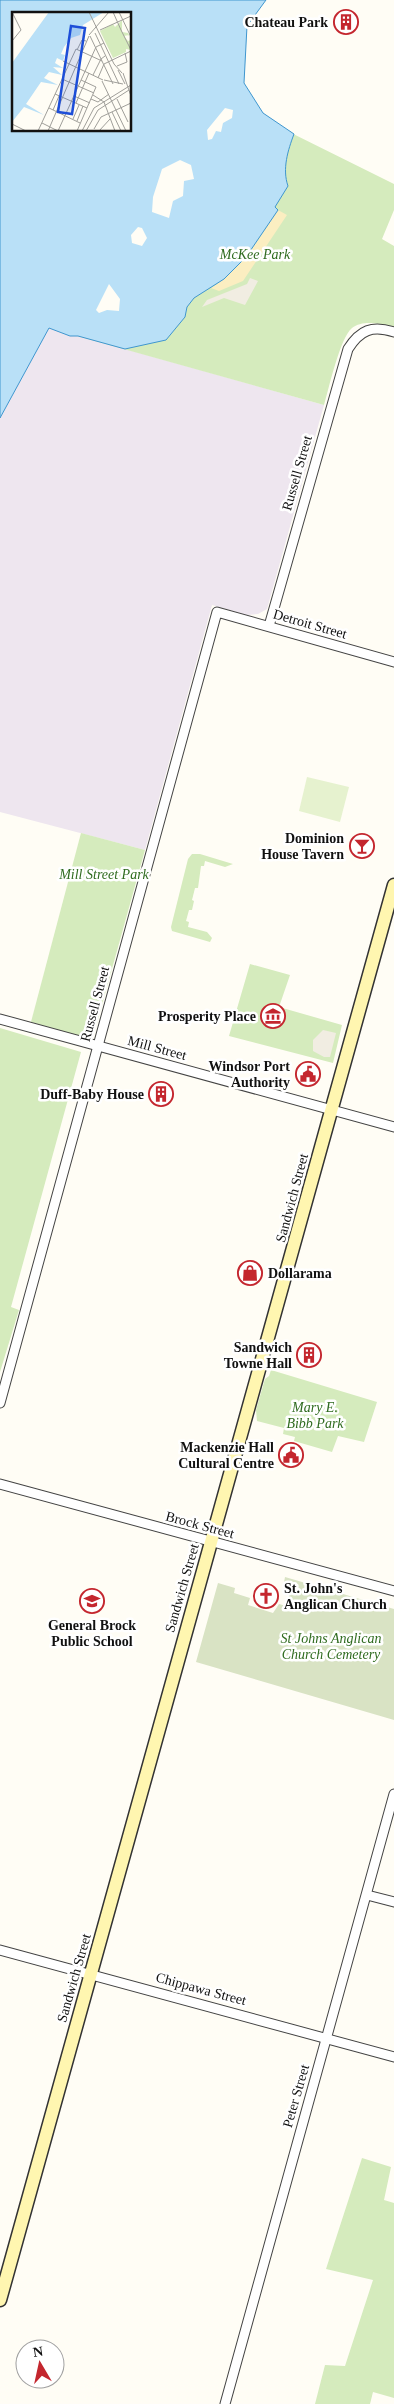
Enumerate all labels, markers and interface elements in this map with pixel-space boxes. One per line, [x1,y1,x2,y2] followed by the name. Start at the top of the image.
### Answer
[333,9,359,35] building icon: Chateau Park
[12,12,131,131] inset map
[244,15,328,30] place label: Chateau Park
[219,247,291,262] park label: McKee Park
[279,434,315,512] street label: Russell Street
[271,606,349,642] street label: Detroit Street
[261,831,344,862] place label: Dominion House Tavern
[349,833,375,859] bar icon: Dominion House Tavern
[58,867,150,882] park label: Mill Street Park
[78,965,112,1043] street label: Russell Street
[260,1003,286,1029] museum icon: Prosperity Place
[158,1009,256,1024] place label: Prosperity Place
[126,1033,188,1063] street label: Mill Street
[208,1059,290,1090] place label: Windsor Port Authority
[295,1061,321,1087] public building icon: Windsor Port Authority
[148,1081,174,1107] building icon: Duff-Baby House
[40,1087,144,1102] place label: Duff-Baby House
[273,1152,311,1244] street label: Sandwich Street
[237,1260,263,1286] shop icon: Dollarama
[268,1266,332,1281] place label: Dollarama
[224,1340,292,1371] place label: Sandwich Towne Hall
[296,1342,322,1368] building icon: Sandwich Towne Hall
[286,1400,344,1431] park label: Mary E. Bibb Park
[178,1440,274,1471] place label: Mackenzie Hall Cultural Centre
[278,1442,304,1468] public building icon: Mackenzie Hall Cultural Centre
[164,1509,236,1541] street label: Brock Street
[162,1542,202,1634] street label: Sandwich Street
[284,1581,387,1612] place label: St. John's Anglican Church
[253,1583,279,1609] church icon: St. John's Anglican Church
[79,1588,105,1614] school or university icon: General Brock Public School
[48,1618,136,1649] place label: General Brock Public School
[281,1631,381,1662] park label: St Johns Anglican Church Cemetery
[54,1932,94,2024] street label: Sandwich Street
[154,1970,248,2008] street label: Chippawa Street
[280,2063,312,2129] street label: Peter Street
[15,2339,65,2389] north arrow
[32,2343,44,2360] text: N

